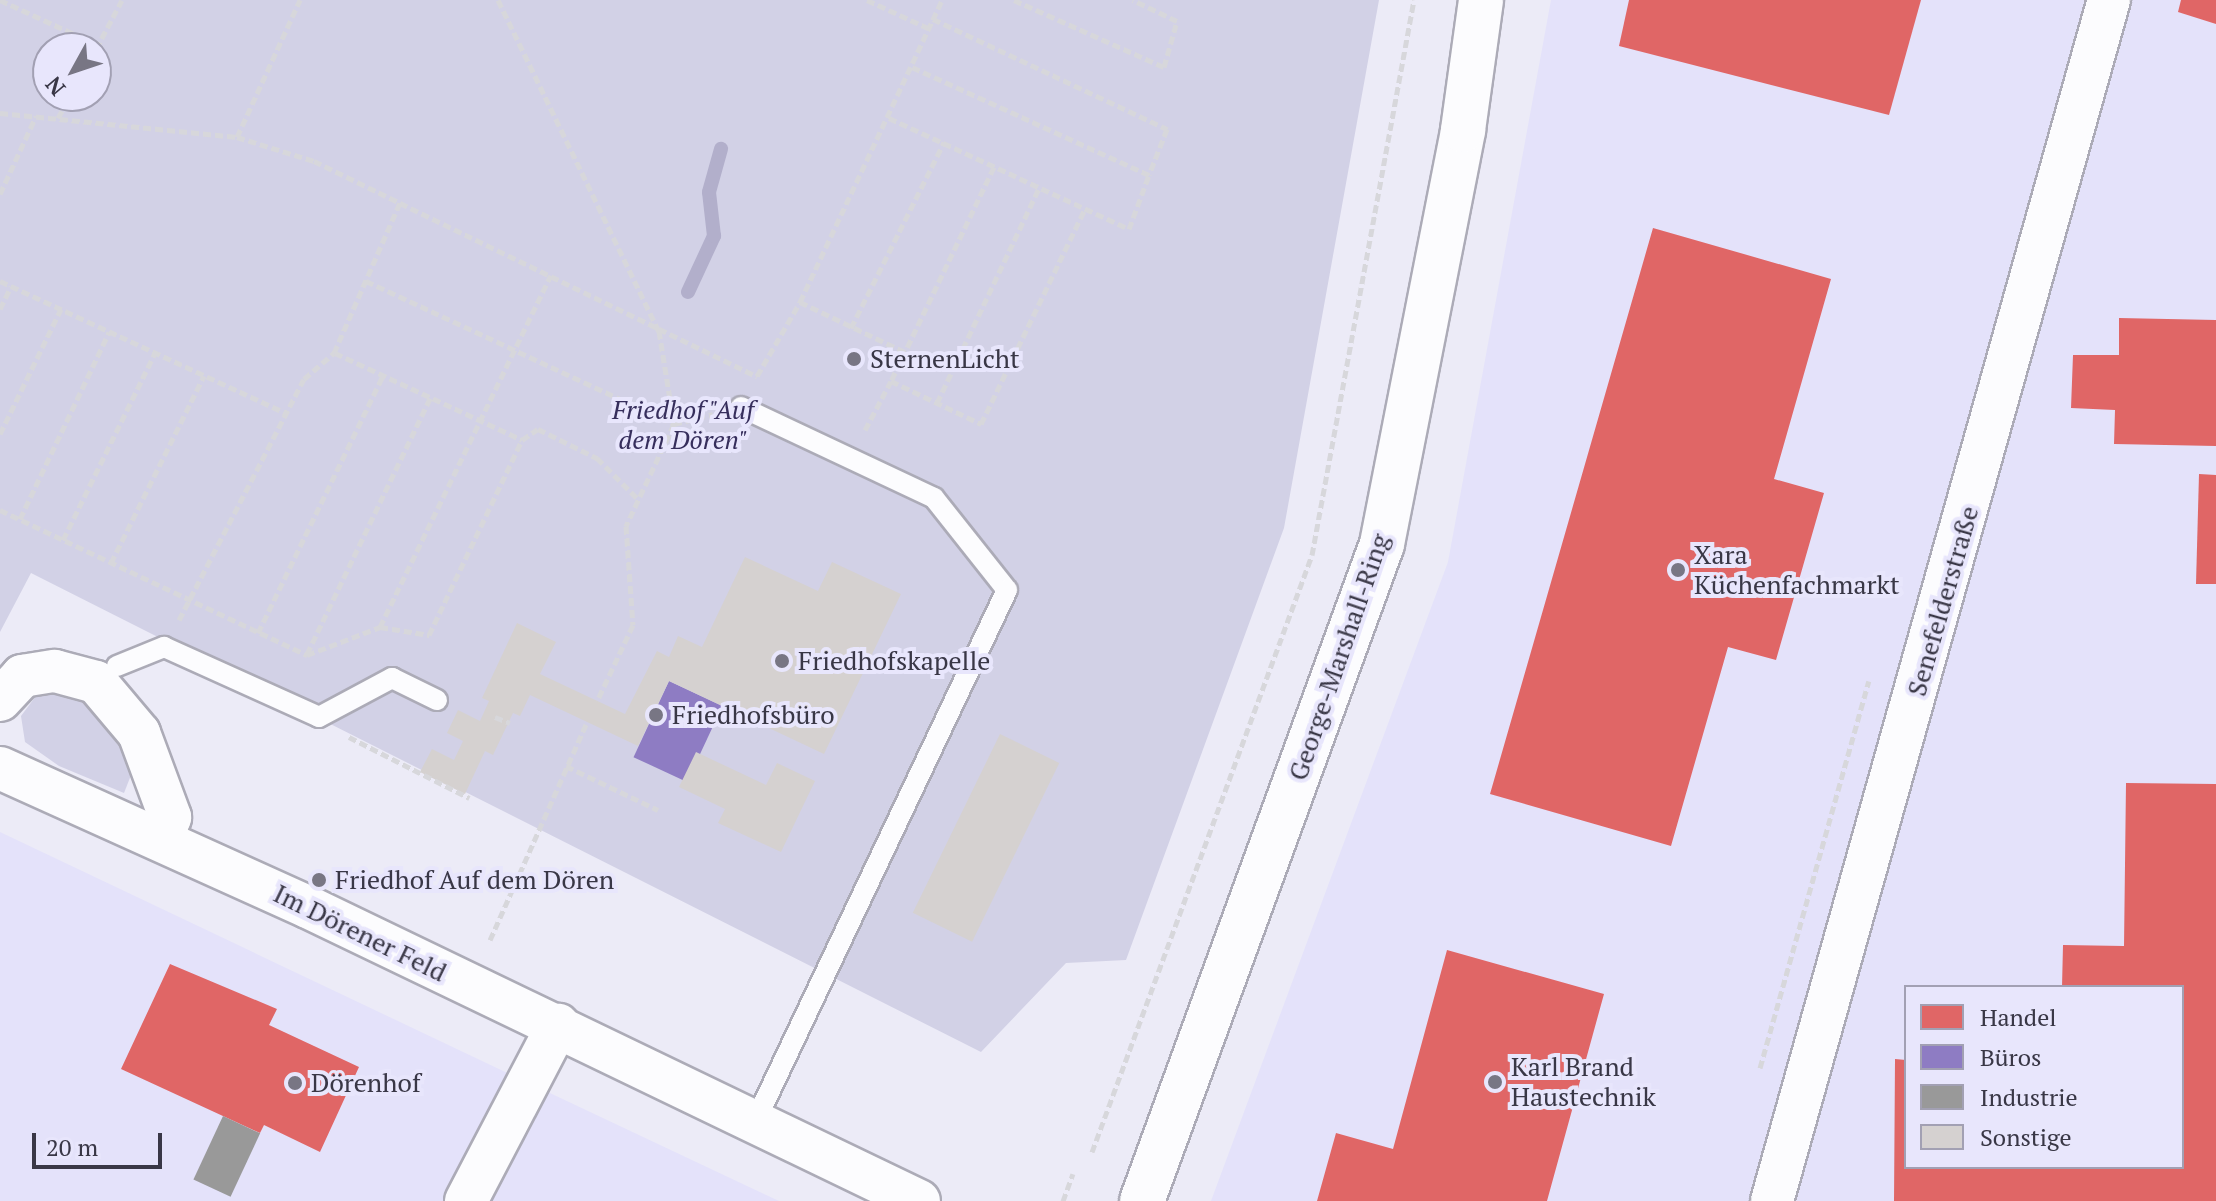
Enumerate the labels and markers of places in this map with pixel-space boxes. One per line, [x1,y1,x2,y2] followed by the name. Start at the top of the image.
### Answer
[870,343,1020,375] place label: SternenLicht
[845,350,863,368] marker: SternenLicht
[1694,539,1900,600] place label: Xara Küchenfachmarkt
[1669,561,1687,579] marker: Xara Küchenfachmarkt
[798,645,990,677] place label: Friedhofskapelle
[773,652,791,670] marker: Friedhofskapelle
[672,699,835,731] place label: Friedhofsbüro
[647,706,665,724] marker: Friedhofsbüro
[335,864,615,896] place label: Friedhof Auf dem Dören
[310,871,328,889] marker: Friedhof Auf dem Dören
[1511,1051,1656,1112] place label: Karl Brand Haustechnik
[311,1067,421,1099] place label: Dörenhof
[1486,1073,1504,1091] marker: Karl Brand Haustechnik
[286,1074,304,1092] marker: Dörenhof

